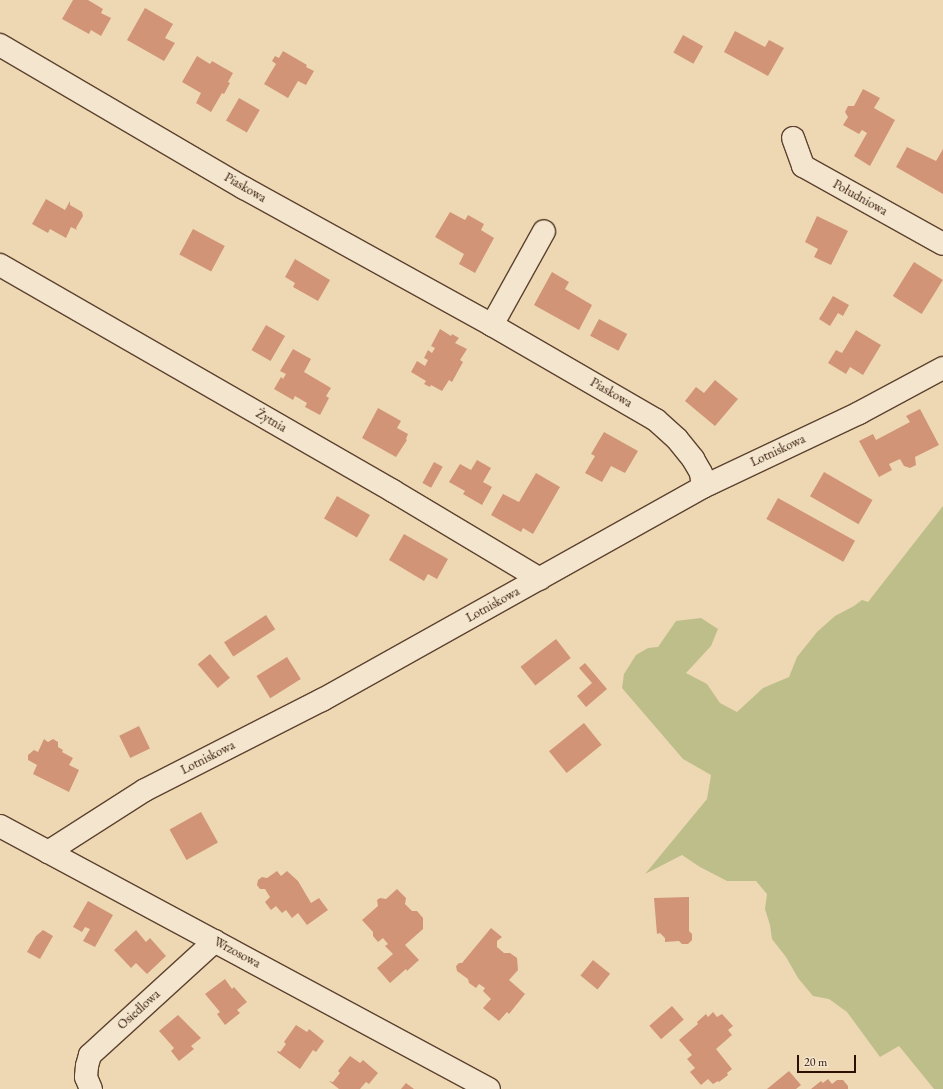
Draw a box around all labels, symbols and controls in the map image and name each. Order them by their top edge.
street label: Piaskowa [221,170,269,206]
street label: Południowa [830,177,890,219]
street label: Piaskowa [587,375,635,411]
street label: Żytnia [253,406,289,436]
street label: Lotniskowa [748,432,808,470]
street label: Lotniskowa [464,584,522,626]
street label: Lotniskowa [178,738,238,778]
street label: Wrzosowa [211,934,263,972]
street label: Osiedlowa [114,987,164,1033]
scale bar [799,1047,858,1073]
text: 20 m [804,1054,827,1070]

